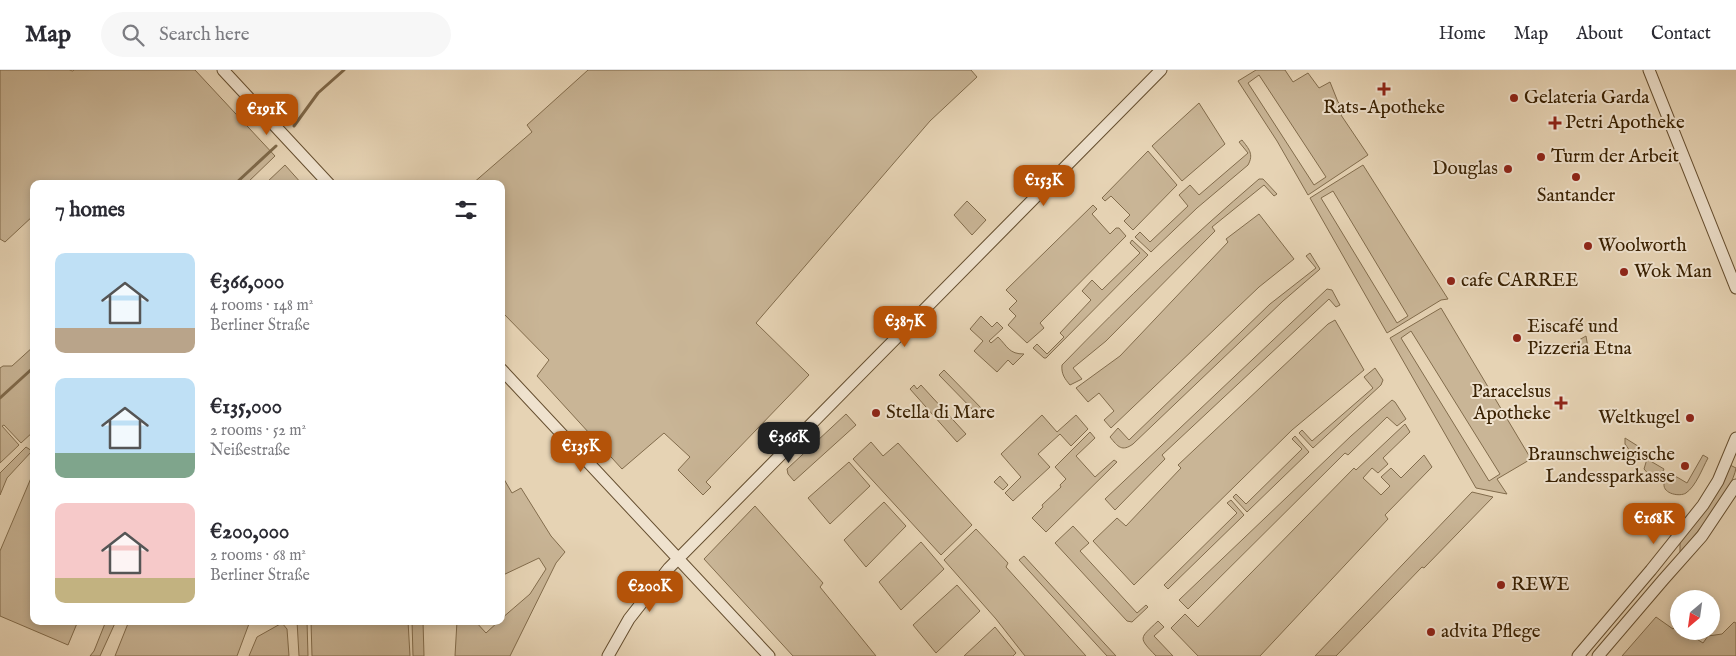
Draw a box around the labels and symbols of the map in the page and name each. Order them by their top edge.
marker: Rats-Apotheke [1378,83,1390,95]
place label: Gelateria Garda [1524,86,1650,110]
marker: Gelateria Garda [1508,92,1520,104]
pin: €191K [232,93,302,136]
place label: Rats-Apotheke [1323,96,1445,120]
place label: Petri Apotheke [1565,111,1685,135]
marker: Petri Apotheke [1549,117,1561,129]
place label: Turm der Arbeit [1551,145,1680,169]
marker: Turm der Arbeit [1535,151,1547,163]
place label: Douglas [1432,157,1498,181]
marker: Douglas [1502,163,1514,175]
pin: €153K [1009,164,1079,207]
marker: Santander [1570,171,1582,183]
place label: Santander [1537,184,1615,208]
place label: Woolworth [1598,234,1687,258]
marker: Woolworth [1582,240,1594,252]
place label: Wok Man [1634,260,1712,284]
marker: Wok Man [1618,266,1630,278]
place label: cafe CARREE [1461,269,1578,293]
marker: cafe CARREE [1445,275,1457,287]
pin: €387K [870,306,940,348]
place label: Eiscafé und Pizzeria Etna [1527,315,1633,361]
marker: Eiscafé und Pizzeria Etna [1511,332,1523,344]
place label: Paracelsus Apotheke [1471,380,1551,426]
marker: Paracelsus Apotheke [1555,397,1567,409]
place label: Stella di Mare [886,401,995,425]
place label: Weltkugel [1598,406,1681,430]
marker: Stella di Mare [870,407,882,419]
marker: Weltkugel [1684,412,1696,424]
pin: €366K [754,422,824,464]
pin: €135K [546,430,616,473]
place label: Braunschweigische Landessparkasse [1527,443,1675,489]
marker: Braunschweigische Landessparkasse [1679,460,1691,472]
pin: €168K [1619,502,1689,545]
pin: €200K [615,570,685,613]
place label: REWE [1511,573,1570,597]
marker: REWE [1495,579,1507,591]
north arrow [1670,590,1720,640]
place label: advita Pflege [1441,620,1541,644]
marker: advita Pflege [1425,626,1437,638]

